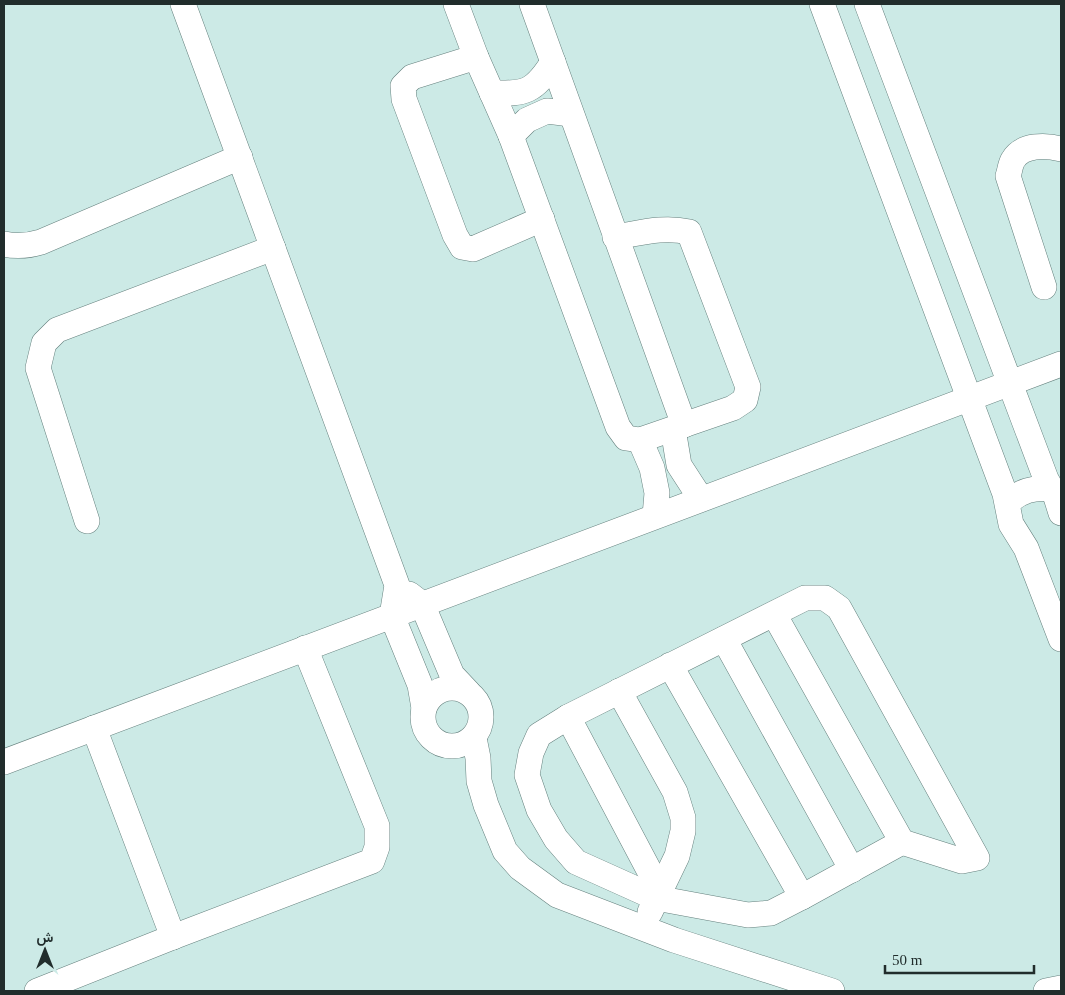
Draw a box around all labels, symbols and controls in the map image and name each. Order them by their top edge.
north arrow [20,925,70,975]
text: ش [37,930,54,946]
scale bar [885,942,1034,974]
text: 50 m [892,952,923,968]

